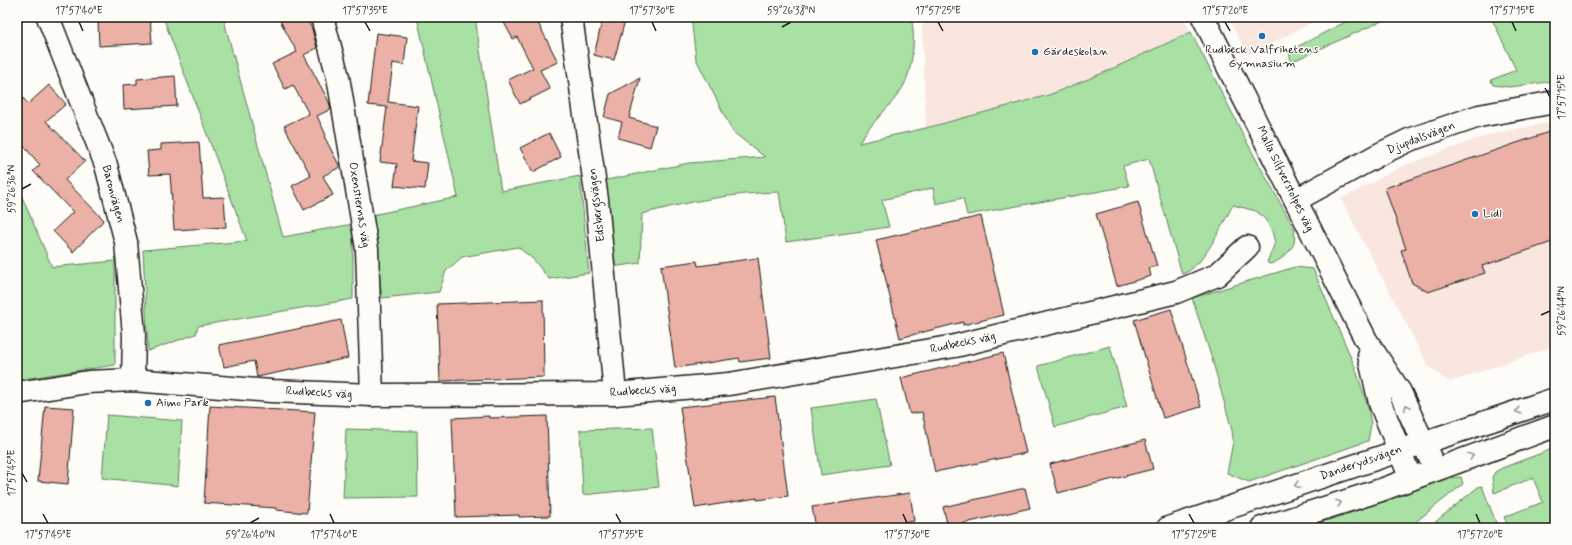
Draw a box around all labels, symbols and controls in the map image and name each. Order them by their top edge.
text: 17°57'40"E [55,4,103,18]
text: 17°57'35"E [342,4,388,18]
text: 17°57'30"E [629,4,675,18]
text: 59°26'38"N [767,4,815,18]
text: 17°57'25"E [915,4,961,18]
text: 17°57'20"E [1202,4,1248,18]
text: 17°57'15"E [1489,4,1535,18]
marker: Rudbeck Valfrihetens Gymnasium [1257,31,1267,41]
place label: Rudbeck Valfrihetens Gymnasium [1205,42,1319,72]
place label: Gärdeskolan [1043,44,1109,60]
marker: Gärdeskolan [1030,47,1040,57]
text: 17°57'15"E [1555,74,1569,120]
street label: Djupdalsvägen [1385,118,1457,158]
street label: Malla Silfverstolpes väg [1252,123,1318,235]
street label: Oxenstiernas väg [344,161,374,249]
street label: Baronvägen [98,163,128,225]
text: 59°26'36"N [5,165,19,213]
street label: Edsbergsvägen [585,167,610,243]
place label: Lidl [1483,206,1502,222]
marker: Lidl [1470,209,1480,219]
text: 59°26'44"N [1555,286,1569,336]
street label: Rudbecks väg [929,328,997,358]
street label: Rudbecks väg [609,381,677,401]
street label: Rudbecks väg [285,383,353,403]
place label: Aimo Park [156,395,209,411]
marker: Aimo Park [143,398,153,408]
one-way arrow [1404,403,1412,411]
one-way arrow [1515,406,1522,415]
street label: Danderydsvägen [1318,442,1404,484]
text: 17°57'45"E [5,450,19,496]
one-way arrow [1468,452,1475,460]
one-way arrow [1294,480,1301,489]
one-way arrow [1335,500,1342,508]
text: 17°57'45"E [25,528,71,542]
text: 59°26'40"N [225,528,275,542]
text: 17°57'40"E [310,528,358,542]
text: 17°57'35"E [598,528,644,542]
text: 17°57'30"E [884,528,930,542]
text: 17°57'25"E [1171,528,1217,542]
text: 17°57'20"E [1457,528,1503,542]

